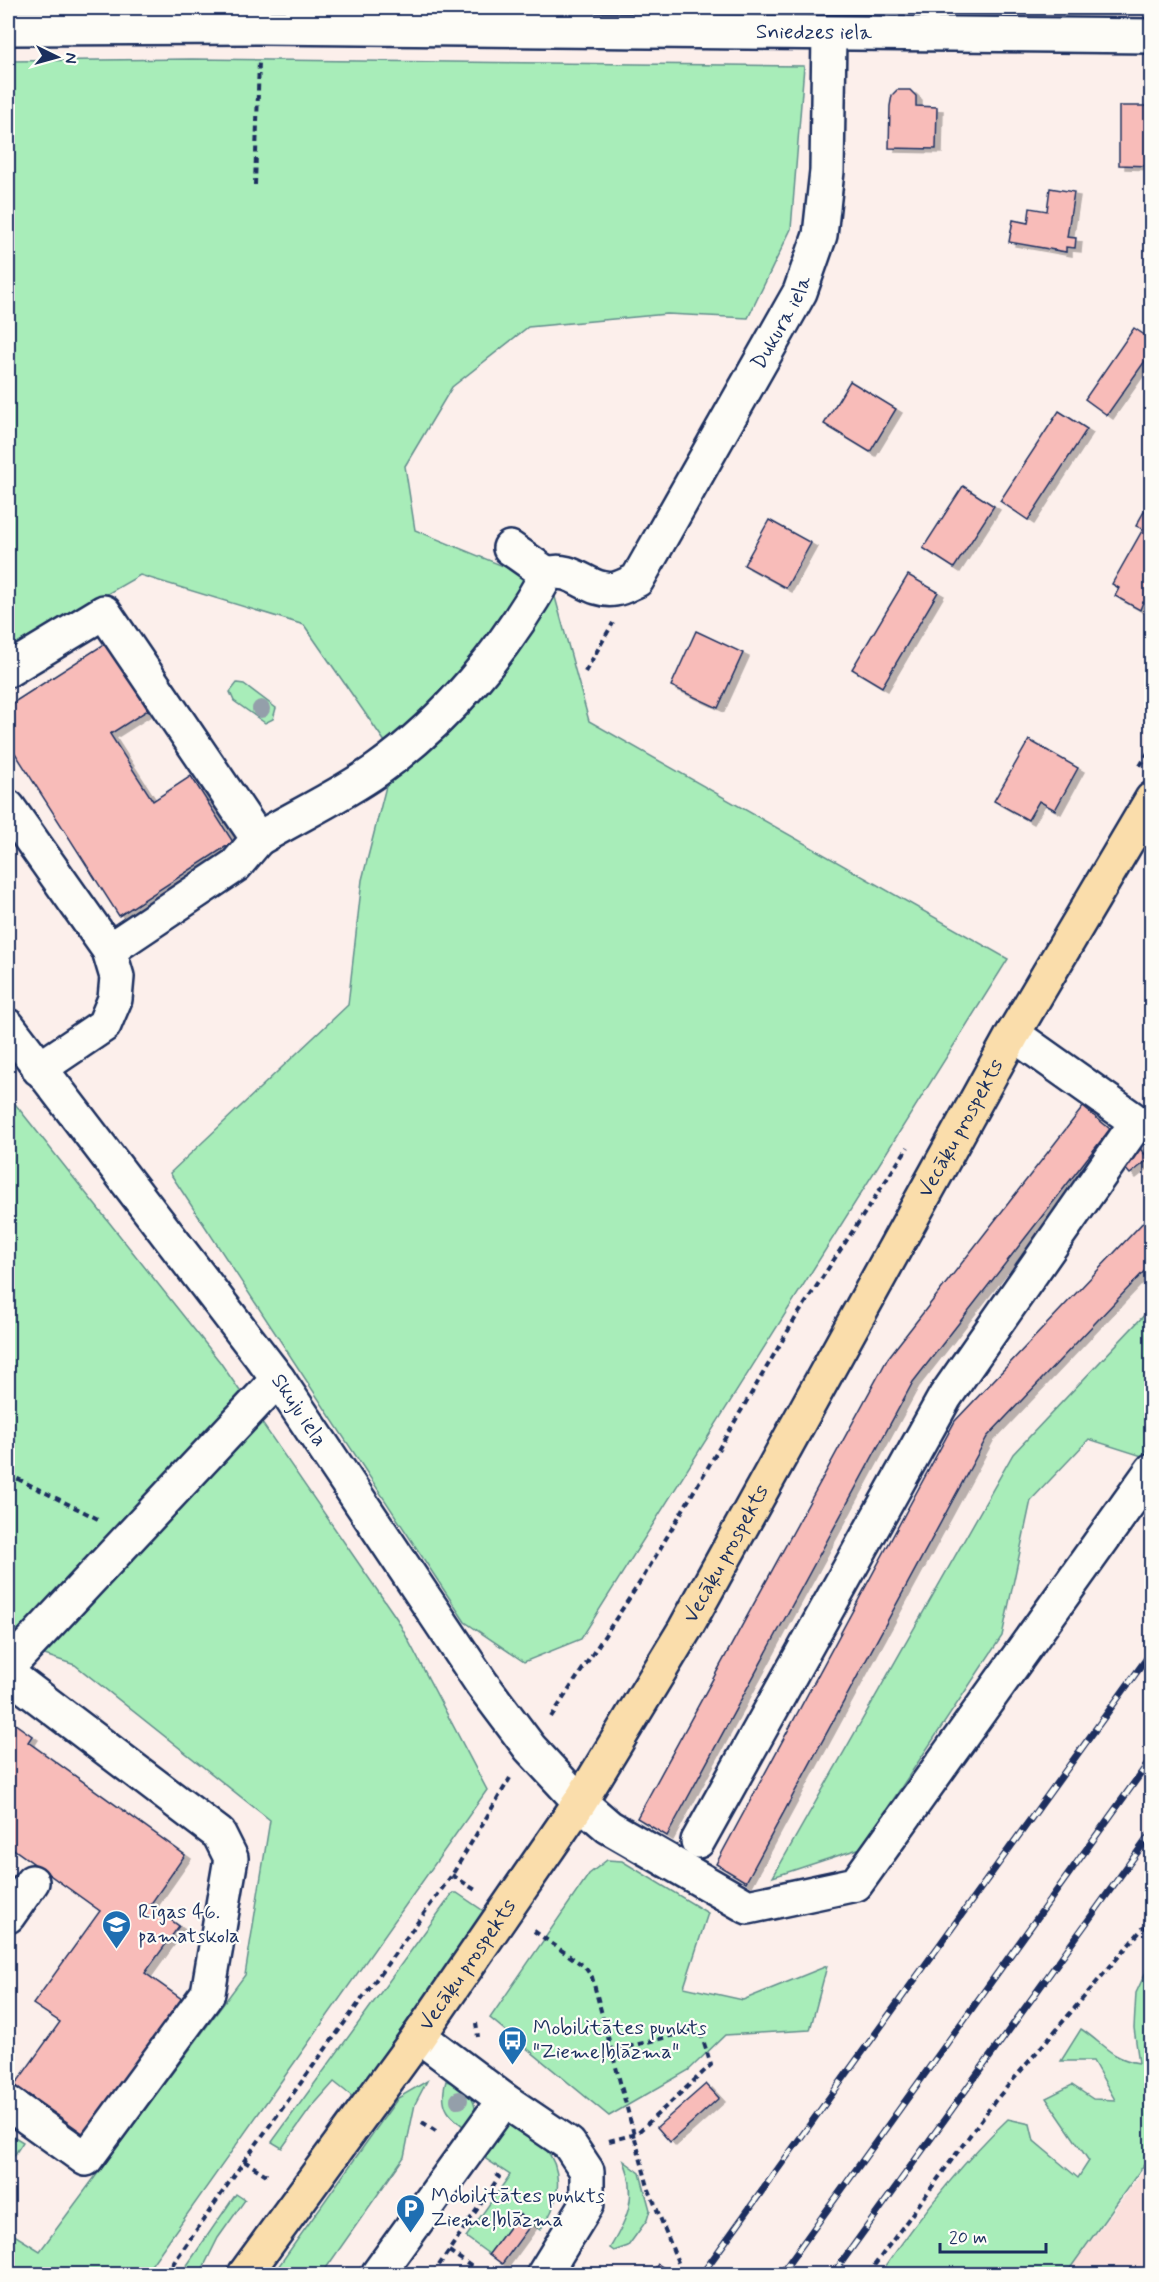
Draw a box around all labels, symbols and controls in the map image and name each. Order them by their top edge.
street label: Sniedzes iela [756,18,873,47]
north arrow [27,27,87,87]
text: N [60,52,81,64]
street label: Dukura iela [745,272,819,375]
street label: Vecāķu prospekts [912,1054,1011,1203]
street label: Skuju iela [264,1368,333,1452]
street label: Vecāķu prospekts [677,1480,776,1628]
street label: Vecāķu prospekts [413,1894,523,2036]
place label: Rīgas 46. pamatskola [138,1898,240,1950]
school or university icon: Rīgas 46. pamatskola [101,1908,133,1950]
place label: Mobilitātes punkts "Ziemeļblāzma" [533,2014,707,2066]
bus stop icon: Mobilitātes punkts "Ziemeļblāzma" [496,2024,528,2066]
place label: Mobilitātes punkts Ziemeļblāzma [431,2182,605,2234]
parking icon: Mobilitātes punkts Ziemeļblāzma [394,2192,426,2234]
scale bar [940,2216,1046,2254]
text: 20 m [949,2226,987,2250]

